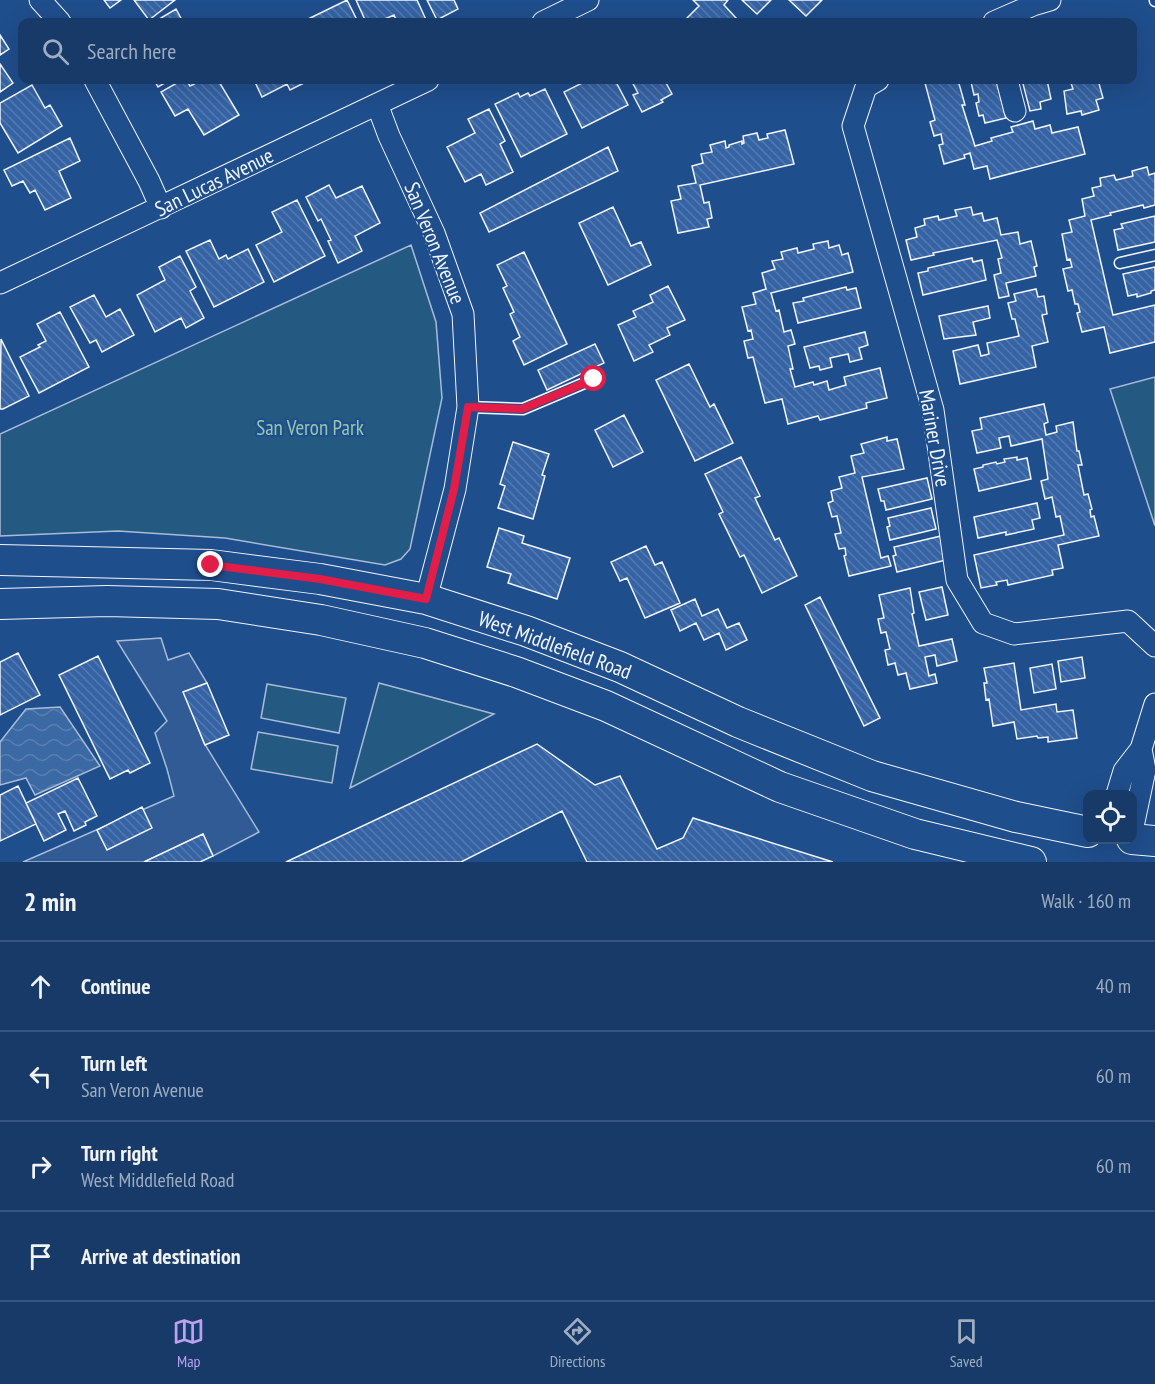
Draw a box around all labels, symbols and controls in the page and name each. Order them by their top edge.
search box [18,18,1137,84]
icon: search [39,35,72,68]
text: Search here [87,37,176,65]
street label: San Lucas Avenue [150,142,278,222]
street label: San Veron Avenue [398,178,472,308]
route start [580,365,606,391]
street label: Mariner Drive [913,387,957,489]
park label: San Veron Park [256,414,364,441]
route end [197,551,223,577]
street label: West Middlefield Road [475,605,635,685]
map controls [1083,790,1137,844]
button: locate [1083,790,1137,844]
text: 2 min [24,885,77,918]
text: Walk · 160 m [1041,888,1131,914]
icon: ahead [24,970,57,1003]
text: Continue [81,972,151,1000]
text: 40 m [1096,973,1131,999]
text: Turn left [81,1049,147,1077]
icon: left [24,1060,57,1093]
text: 60 m [1096,1063,1131,1089]
text: San Veron Avenue [81,1077,204,1103]
text: Turn right [81,1139,158,1167]
icon: right [24,1150,57,1183]
text: 60 m [1096,1153,1131,1179]
text: West Middlefield Road [81,1167,234,1193]
icon: arrive [24,1240,57,1273]
text: Arrive at destination [81,1242,241,1270]
tab: Map [172,1315,205,1371]
tab: Directions [550,1315,605,1371]
tab: Saved [950,1315,983,1371]

